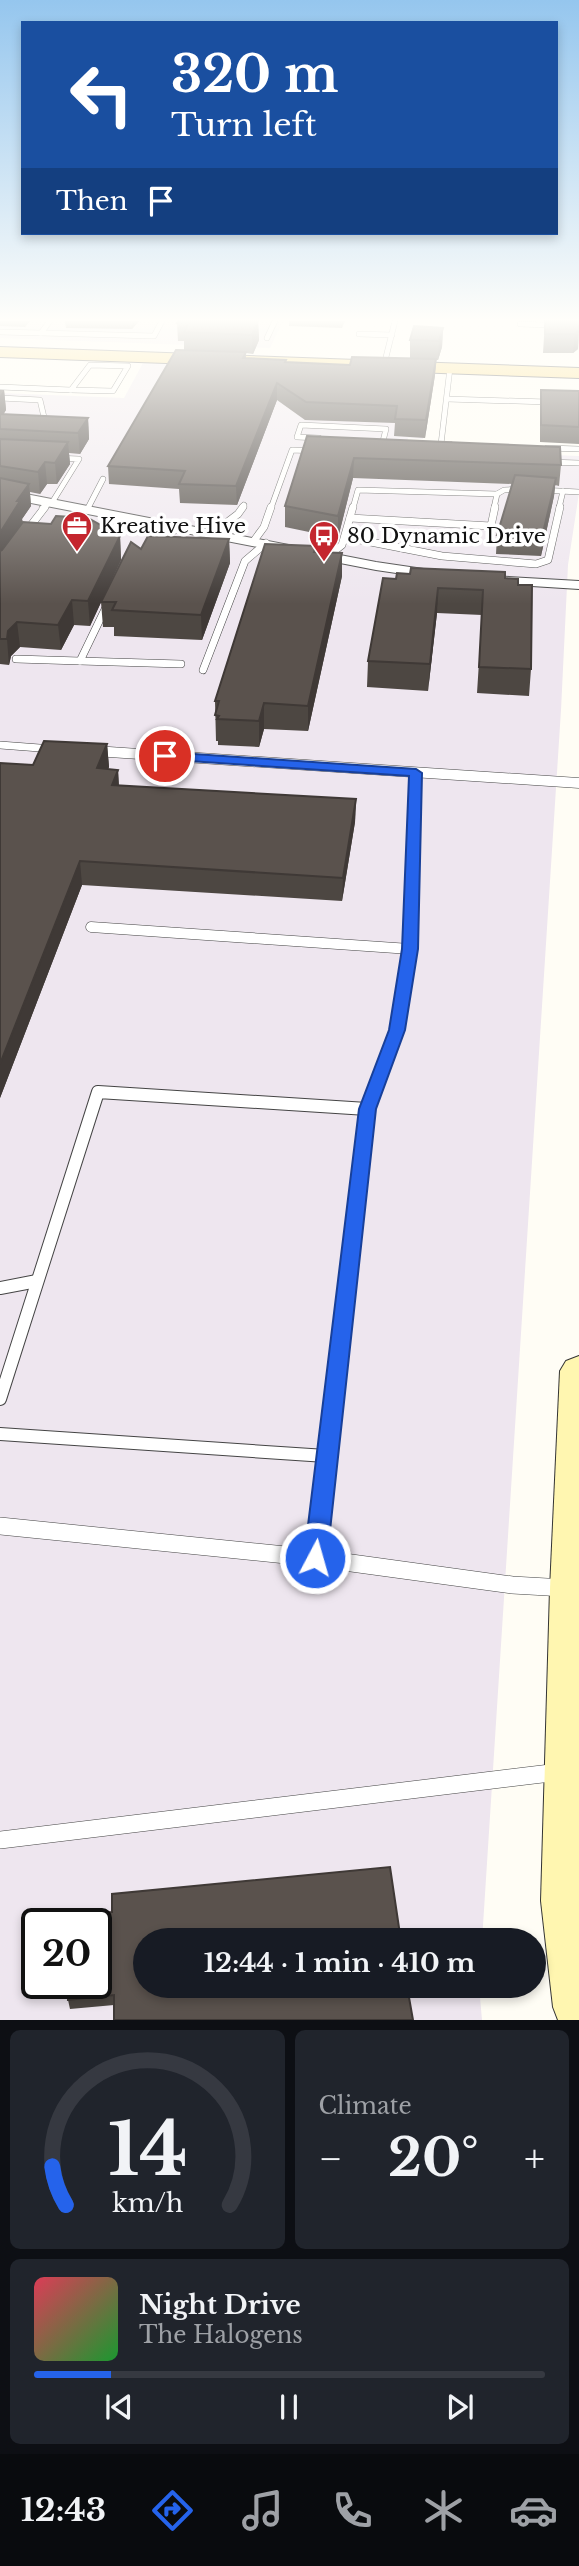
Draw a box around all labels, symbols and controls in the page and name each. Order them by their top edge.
text: 320 m [171,44,338,105]
icon: left [56,49,147,140]
text: Turn left [171,105,317,145]
icon: arrive [142,182,180,220]
text: Then [56,185,128,217]
office icon: Kreative Hive [60,509,94,553]
place label: Kreative Hive [100,513,246,539]
bus stop icon: 80 Dynamic Drive [307,519,341,563]
place label: 80 Dynamic Drive [347,523,546,549]
pin [135,726,195,786]
icon: arrive [146,737,184,775]
position arrow [278,1521,352,1595]
speed limit sign: 20 [21,1908,112,1999]
text: 12:44 · 1 min · 410 m [204,1947,475,1979]
text: Climate [319,2092,412,2120]
text: 14 [107,2105,187,2196]
text: 20° [388,2126,479,2190]
text: − [319,2135,343,2182]
text: + [524,2135,545,2182]
text: km/h [112,2188,183,2219]
text: Night Drive [139,2289,301,2321]
text: The Halogens [139,2321,303,2349]
icon: previous [100,2388,138,2426]
icon: pause [270,2388,308,2426]
icon: next [441,2388,479,2426]
icon: directions [148,2486,197,2535]
icon: music [238,2486,287,2535]
icon: phone [328,2486,377,2535]
icon: climate [419,2486,468,2535]
icon: car [509,2486,558,2535]
text: 12:43 [21,2490,106,2530]

